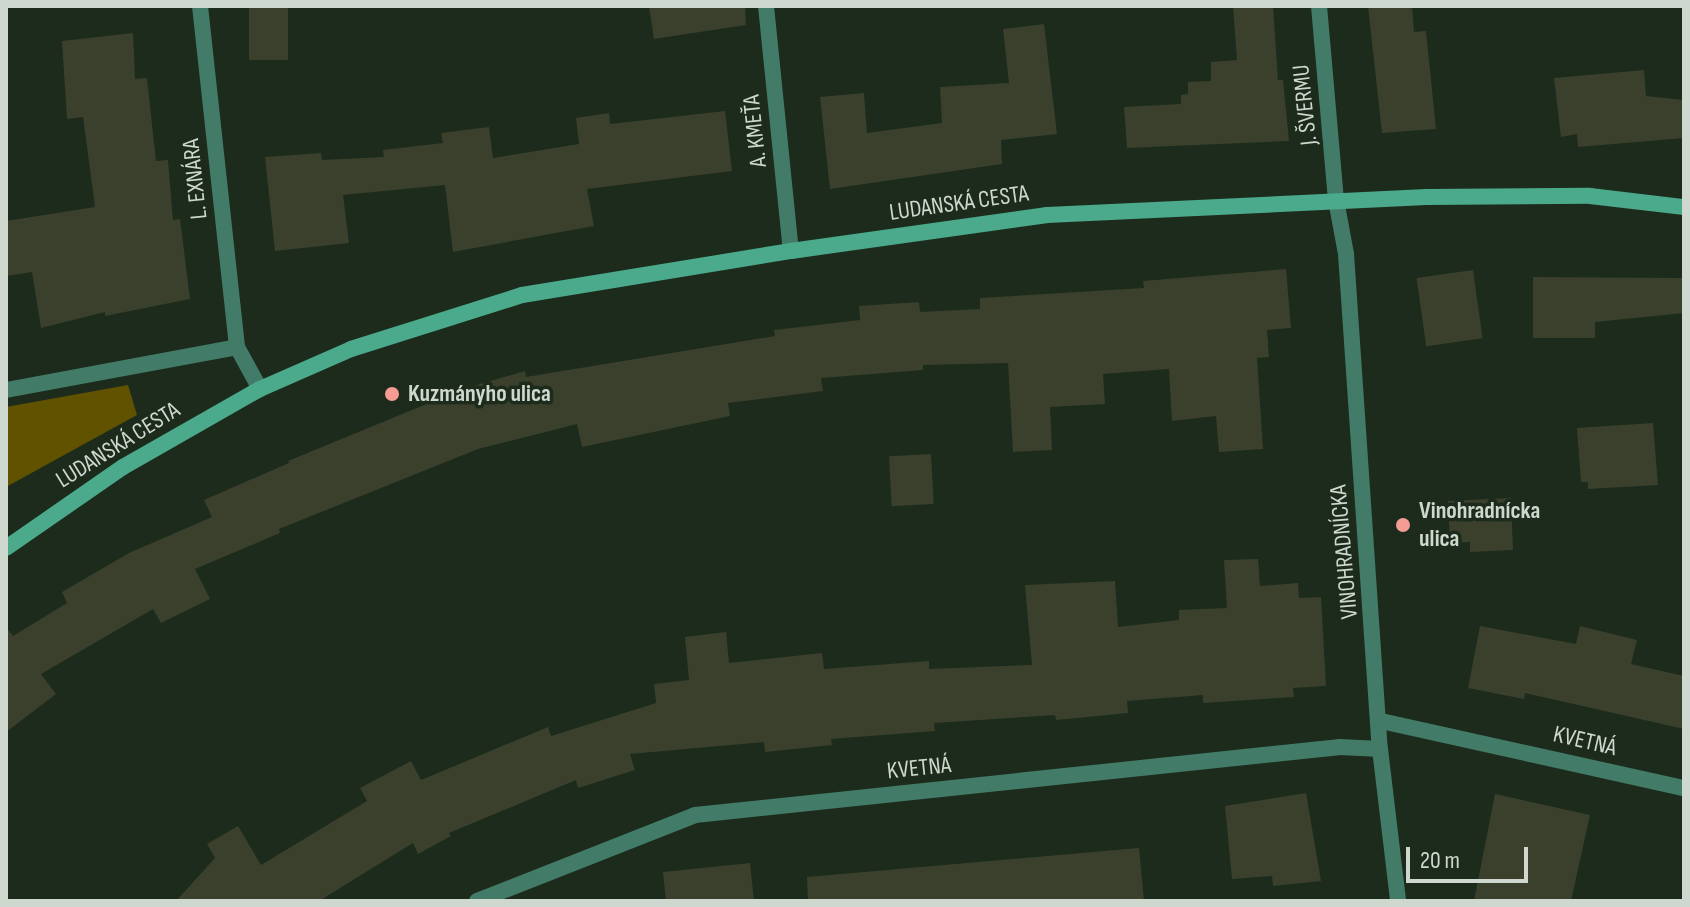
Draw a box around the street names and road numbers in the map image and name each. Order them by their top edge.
street label: J. ŠVERMU [1286,63,1324,147]
street label: A. KMEŤA [737,93,773,169]
street label: L. EXNÁRA [176,137,214,221]
street label: LUDANSKÁ CESTA [888,179,1030,227]
street label: LUDANSKÁ CESTA [51,396,185,494]
street label: VINOHRADNÍCKA [1324,484,1364,620]
street label: KVETNÁ [1551,720,1619,762]
street label: KVETNÁ [886,750,952,786]

